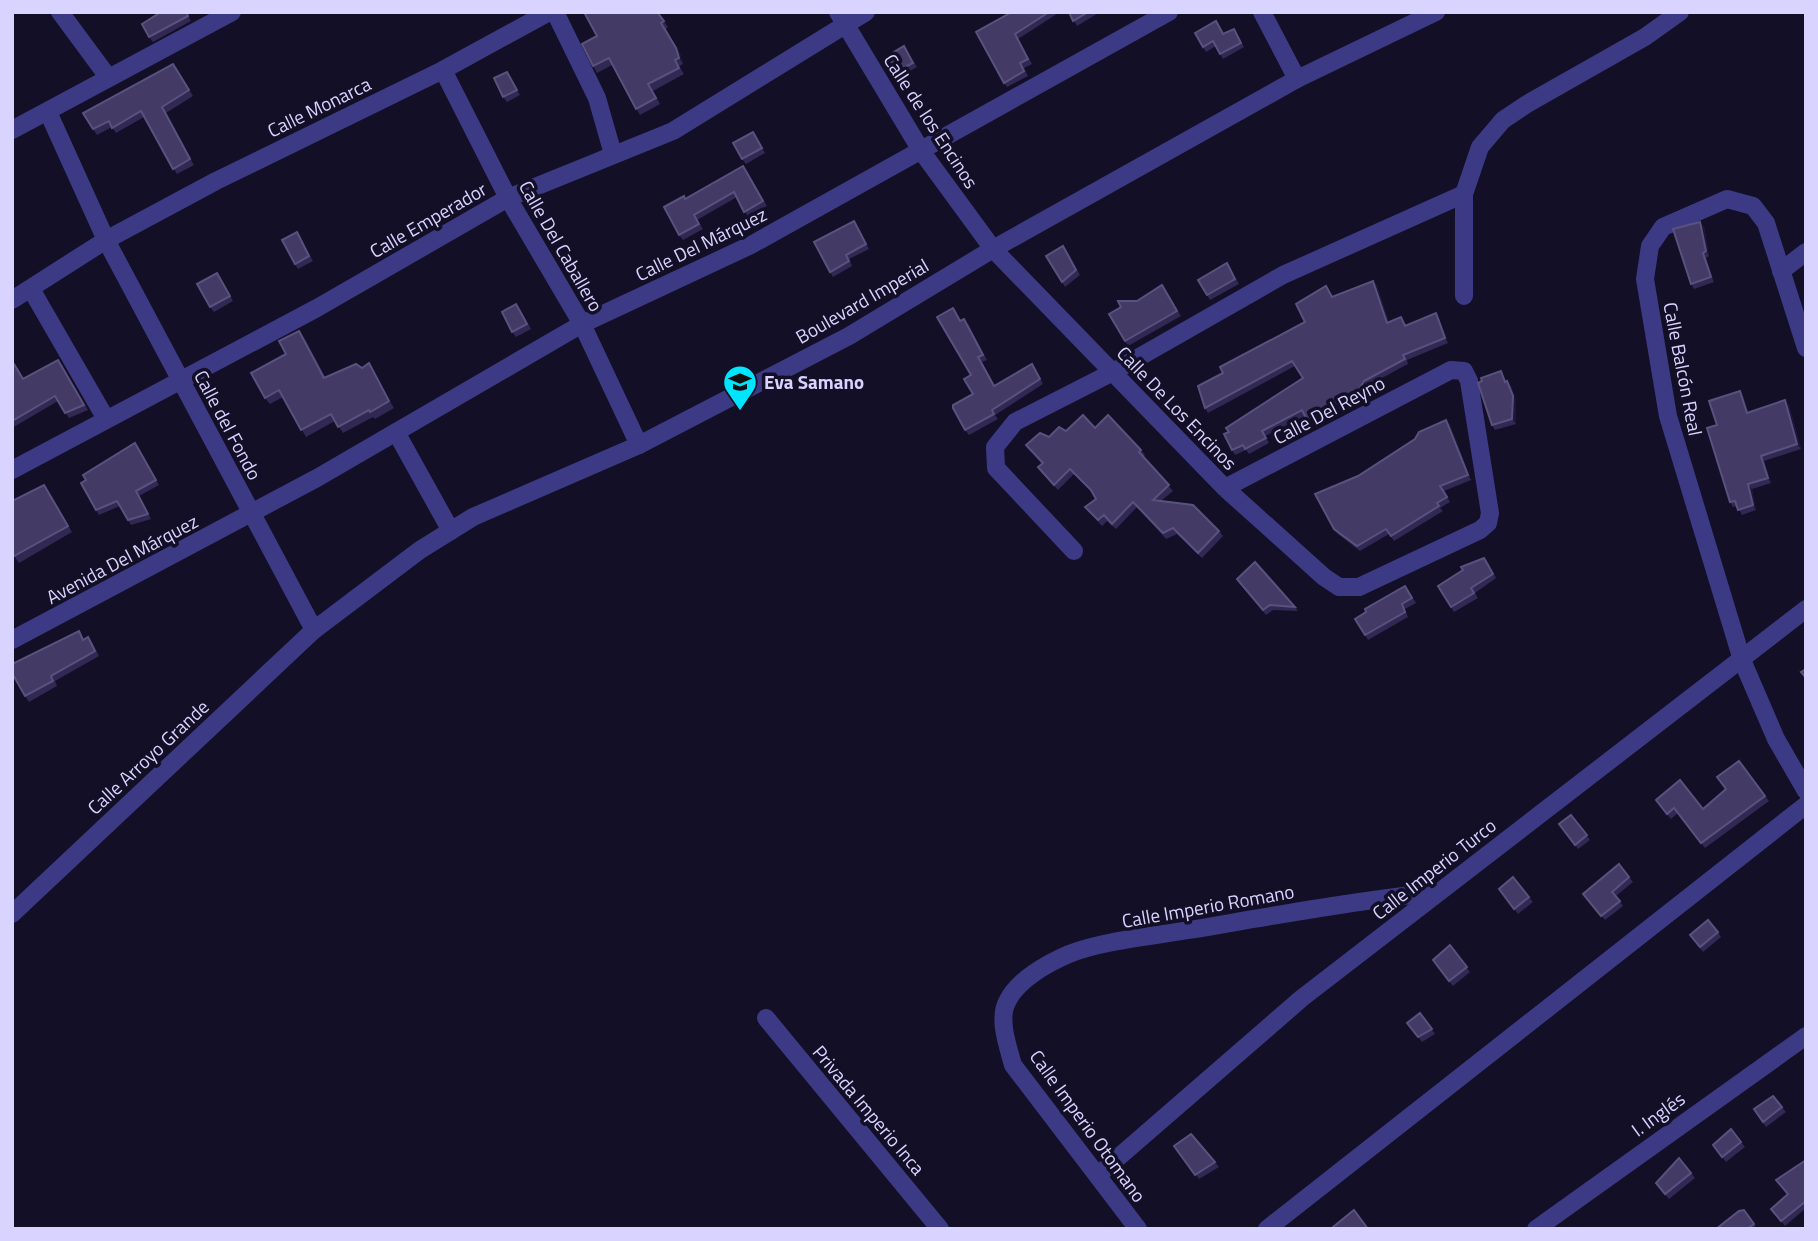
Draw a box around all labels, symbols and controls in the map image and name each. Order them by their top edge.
street label: Calle de los Encinos [877,47,986,194]
street label: Calle Monarca [262,69,376,144]
street label: Calle Emperador [364,174,492,265]
street label: Calle Del Caballero [512,175,611,317]
street label: Calle Del Márquez [630,199,771,288]
street label: Boulevard Imperial [790,251,934,351]
street label: Calle Balcón Real [1656,300,1711,438]
street label: Calle De Los Encinos [1110,339,1244,476]
school or university icon: Eva Samano [721,363,759,412]
street label: Calle del Fondo [187,365,270,485]
place label: Eva Samano [764,367,864,396]
street label: Calle Del Reyno [1268,368,1390,451]
street label: Avenida Del Márquez [41,506,203,611]
street label: Calle Arroyo Grande [80,692,215,821]
street label: Calle Imperio Turco [1365,811,1502,926]
street label: Calle Imperio Romano [1119,876,1296,935]
street label: Privada Imperio Inca [806,1038,933,1181]
street label: Calle Imperio Otomano [1023,1043,1154,1208]
street label: I. Inglés [1625,1084,1691,1143]

